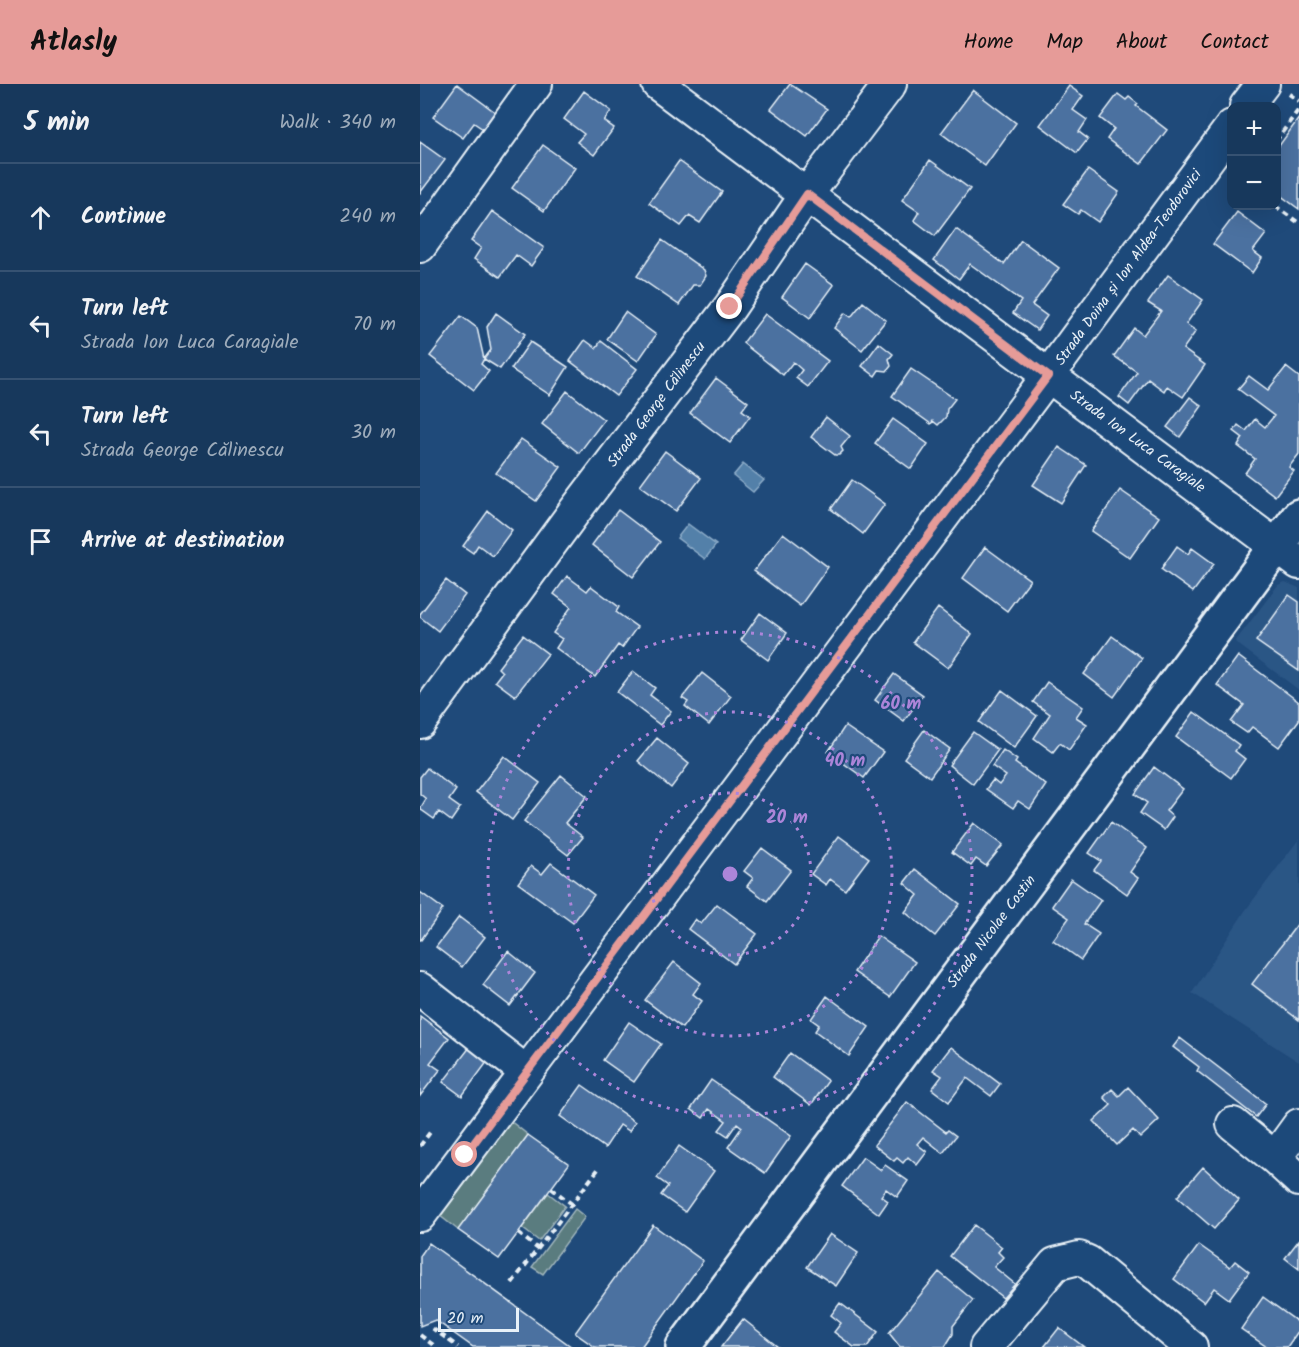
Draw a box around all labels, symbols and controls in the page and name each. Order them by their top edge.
text: Atlasly [30,20,117,65]
text: Home [964,26,1013,59]
text: Map [1046,26,1083,59]
text: About [1116,26,1167,59]
text: Contact [1200,26,1269,59]
text: 5 min [24,102,90,144]
map controls [1227,102,1281,210]
button: + [1227,102,1281,156]
text: Walk · 340 m [280,107,396,139]
button: − [1227,156,1281,210]
street label: Strada Doina și Ion Aldea-Teodorovici [1049,163,1209,371]
text: Continue [81,200,166,235]
icon: ahead [24,201,57,234]
text: 240 m [339,201,396,233]
text: Turn left [81,292,168,327]
route end [716,293,742,319]
icon: left [24,309,57,342]
text: 70 m [353,309,396,341]
text: Strada Ion Luca Caragiale [81,327,298,359]
street label: Strada George Călinescu [601,337,712,473]
street label: Strada Ion Luca Caragiale [1064,384,1211,500]
text: Turn left [81,400,168,435]
icon: left [24,417,57,450]
text: 30 m [351,417,396,449]
text: Strada George Călinescu [81,435,284,467]
text: Arrive at destination [81,524,284,559]
icon: arrive [24,525,57,558]
text: 60 m [881,690,922,719]
text: 40 m [825,747,866,776]
text: 20 m [766,804,808,833]
centre of rings [720,864,740,884]
street label: Strada Nicolae Costin [941,870,1042,993]
route start [451,1141,477,1167]
scale bar [438,1305,519,1332]
text: 20 m [447,1306,483,1331]

